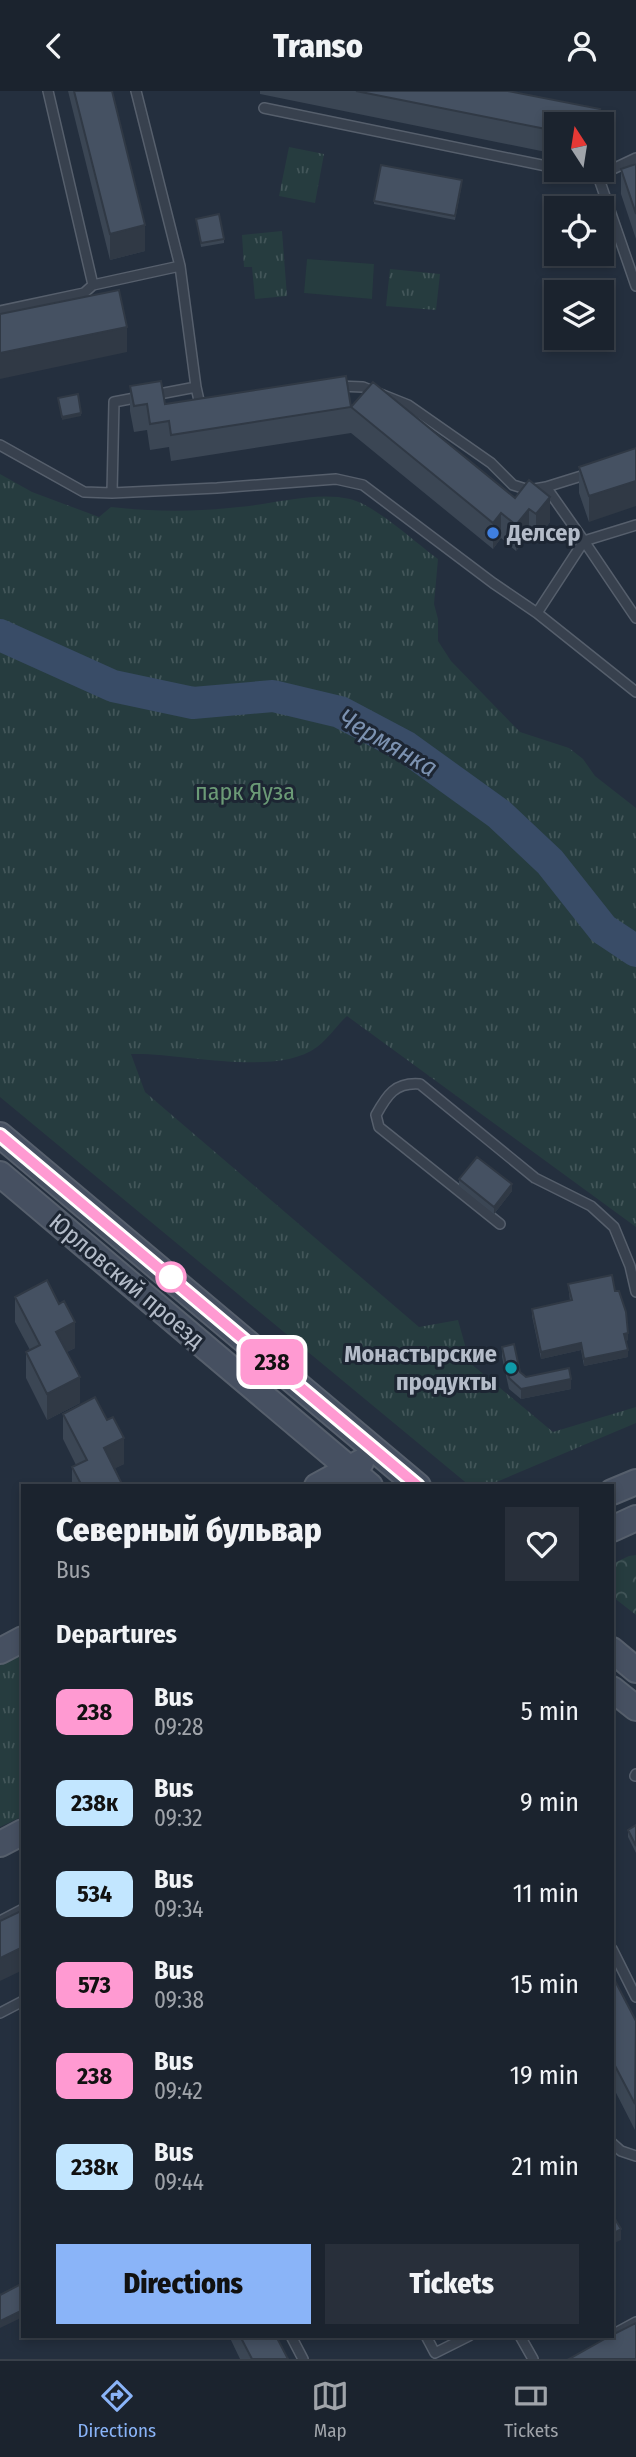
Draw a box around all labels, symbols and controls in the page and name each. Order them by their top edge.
icon: back [35,27,73,65]
text: Transo [273,27,363,65]
icon: person [563,27,601,65]
north arrow [544,112,614,182]
map controls [544,112,614,350]
button: locate [544,196,614,266]
button: layers [544,280,614,350]
place label: Делсер [506,519,580,547]
marker: Делсер [485,525,501,541]
water label: Чермянка [333,702,443,784]
park label: парк Яуза [195,778,295,806]
street label: Юрловский проезд [44,1208,210,1354]
unlabelled marker [156,1262,186,1292]
line badge: 238 [232,1339,312,1385]
place label: Монастырские продукты [344,1340,497,1396]
text: 238 [254,1348,290,1376]
marker: Монастырские продукты [503,1360,519,1376]
button: heart [505,1507,579,1581]
text: Северный бульвар [56,1510,322,1550]
text: Bus [56,1556,90,1584]
text: Departures [56,1619,177,1650]
text: Bus [154,1682,193,1713]
text: 5 min [521,1696,579,1727]
text: 238 [77,1698,112,1726]
text: 09:28 [154,1713,204,1741]
text: Bus [154,1773,193,1804]
text: 9 min [520,1787,579,1818]
text: 238к [71,1789,118,1817]
text: 09:32 [154,1804,202,1832]
text: Bus [154,1864,193,1895]
text: 11 min [513,1878,579,1909]
text: 534 [77,1880,112,1908]
text: 09:34 [154,1895,203,1923]
text: Bus [154,1955,193,1986]
text: 15 min [511,1969,579,2000]
text: 573 [78,1971,111,1999]
text: 09:38 [154,1986,204,2014]
text: Bus [154,2046,193,2077]
text: 19 min [510,2060,579,2091]
text: 238 [77,2062,112,2090]
text: 09:42 [154,2077,203,2105]
text: Bus [154,2137,193,2168]
text: 21 min [512,2151,579,2182]
text: 238к [71,2153,118,2181]
text: 09:44 [154,2168,204,2196]
button: Directions [56,2244,311,2324]
button: Tickets [325,2244,579,2324]
tab: Directions [78,2377,156,2442]
tab: Map [311,2377,349,2442]
tab: Tickets [504,2377,558,2442]

